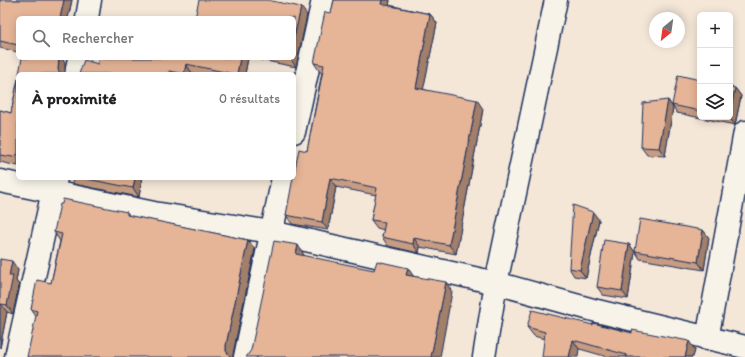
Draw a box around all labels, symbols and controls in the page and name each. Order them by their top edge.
north arrow [649,12,685,48]
map controls [697,12,733,120]
button: + [697,12,733,48]
search box [16,16,296,60]
icon: search [30,27,52,49]
text: Rechercher [62,29,134,47]
button: − [697,48,733,84]
button: layers [697,84,733,120]
text: À proximité [32,88,117,108]
text: 0 résultats [219,91,280,106]

